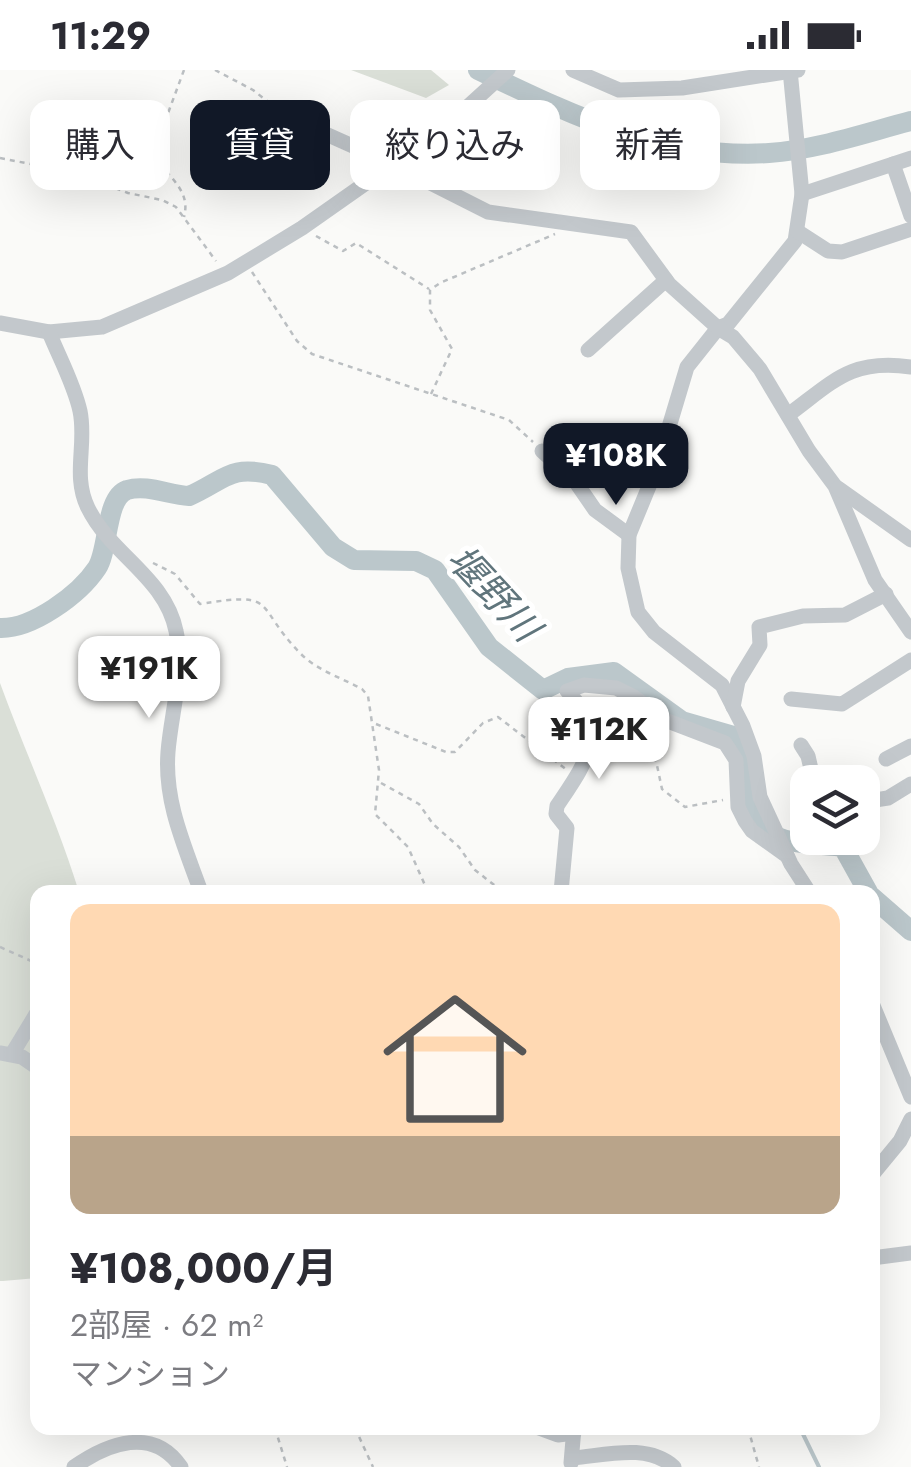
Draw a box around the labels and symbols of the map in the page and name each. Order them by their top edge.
pin: ¥108K [546,423,686,508]
water label: 堰野川 [435,533,556,656]
pin: ¥191K [79,636,219,721]
pin: ¥112K [529,697,669,782]

